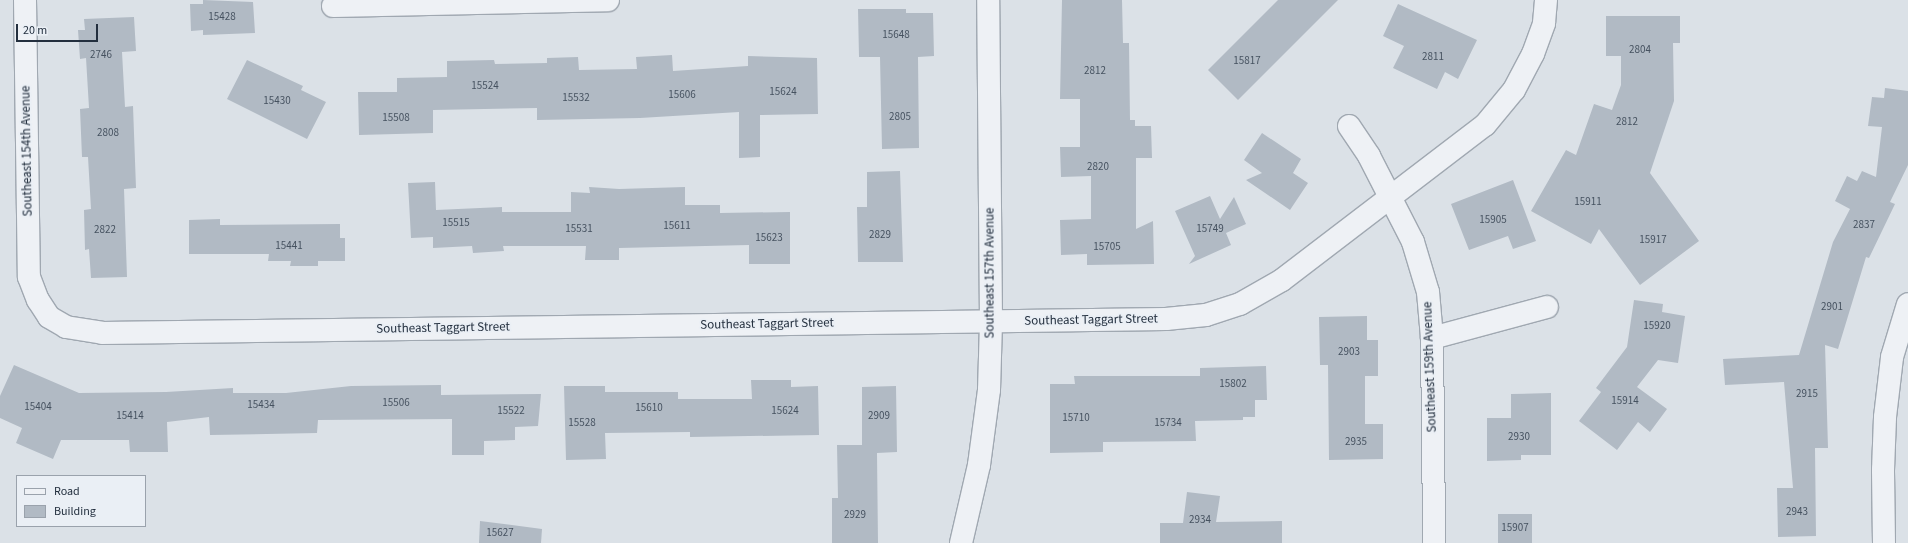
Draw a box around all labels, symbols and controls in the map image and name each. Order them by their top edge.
house number: 15428 [208,10,236,24]
scale bar [18,16,100,42]
text: 20 m [23,22,47,39]
house number: 15648 [882,28,910,42]
house number: 2804 [1629,43,1651,57]
house number: 2746 [90,48,112,62]
house number: 2811 [1422,50,1444,64]
house number: 15817 [1233,54,1261,68]
house number: 2812 [1084,64,1106,78]
house number: 15524 [471,79,499,93]
street label: Southeast 154th Avenue [18,85,36,217]
house number: 15624 [769,85,797,99]
house number: 15606 [668,88,696,102]
house number: 15532 [562,91,590,105]
house number: 15430 [263,94,291,108]
house number: 2805 [889,110,911,124]
house number: 15508 [382,111,410,125]
house number: 2812 [1616,115,1638,129]
house number: 2808 [97,126,119,140]
house number: 2820 [1087,160,1109,174]
house number: 15911 [1574,195,1602,209]
street label: Southeast 157th Avenue [982,207,998,339]
house number: 15905 [1479,213,1507,227]
house number: 15515 [442,216,470,230]
house number: 2837 [1853,218,1875,232]
house number: 15611 [663,219,691,233]
house number: 15531 [565,222,593,236]
house number: 15749 [1196,222,1224,236]
house number: 2822 [94,223,116,237]
house number: 2829 [869,228,891,242]
house number: 15623 [755,231,783,245]
house number: 15917 [1639,233,1667,247]
house number: 15441 [275,239,303,253]
house number: 15705 [1093,240,1121,254]
house number: 2901 [1821,300,1843,314]
street label: Southeast 159th Avenue [1420,301,1440,433]
street label: Southeast Taggart Street [1024,311,1158,329]
street label: Southeast Taggart Street [700,315,834,333]
street label: Southeast Taggart Street [376,319,510,337]
house number: 15920 [1643,319,1671,333]
house number: 2903 [1338,345,1360,359]
house number: 15802 [1219,377,1247,391]
house number: 2915 [1796,387,1818,401]
house number: 15914 [1611,394,1639,408]
house number: 15506 [382,396,410,410]
house number: 15434 [247,398,275,412]
house number: 15404 [24,400,52,414]
house number: 15610 [635,401,663,415]
house number: 15522 [497,404,525,418]
house number: 15624 [771,404,799,418]
house number: 15414 [116,409,144,423]
house number: 2909 [868,409,890,423]
house number: 15710 [1062,411,1090,425]
house number: 15528 [568,416,596,430]
house number: 15734 [1154,416,1182,430]
house number: 2930 [1508,430,1530,444]
house number: 2935 [1345,435,1367,449]
legend [16,475,146,527]
text: Road [54,483,80,500]
text: Building [54,503,96,520]
house number: 2943 [1786,505,1808,519]
house number: 2929 [844,508,866,522]
house number: 2934 [1189,513,1211,527]
house number: 15907 [1501,521,1529,535]
house number: 15627 [486,526,514,540]

